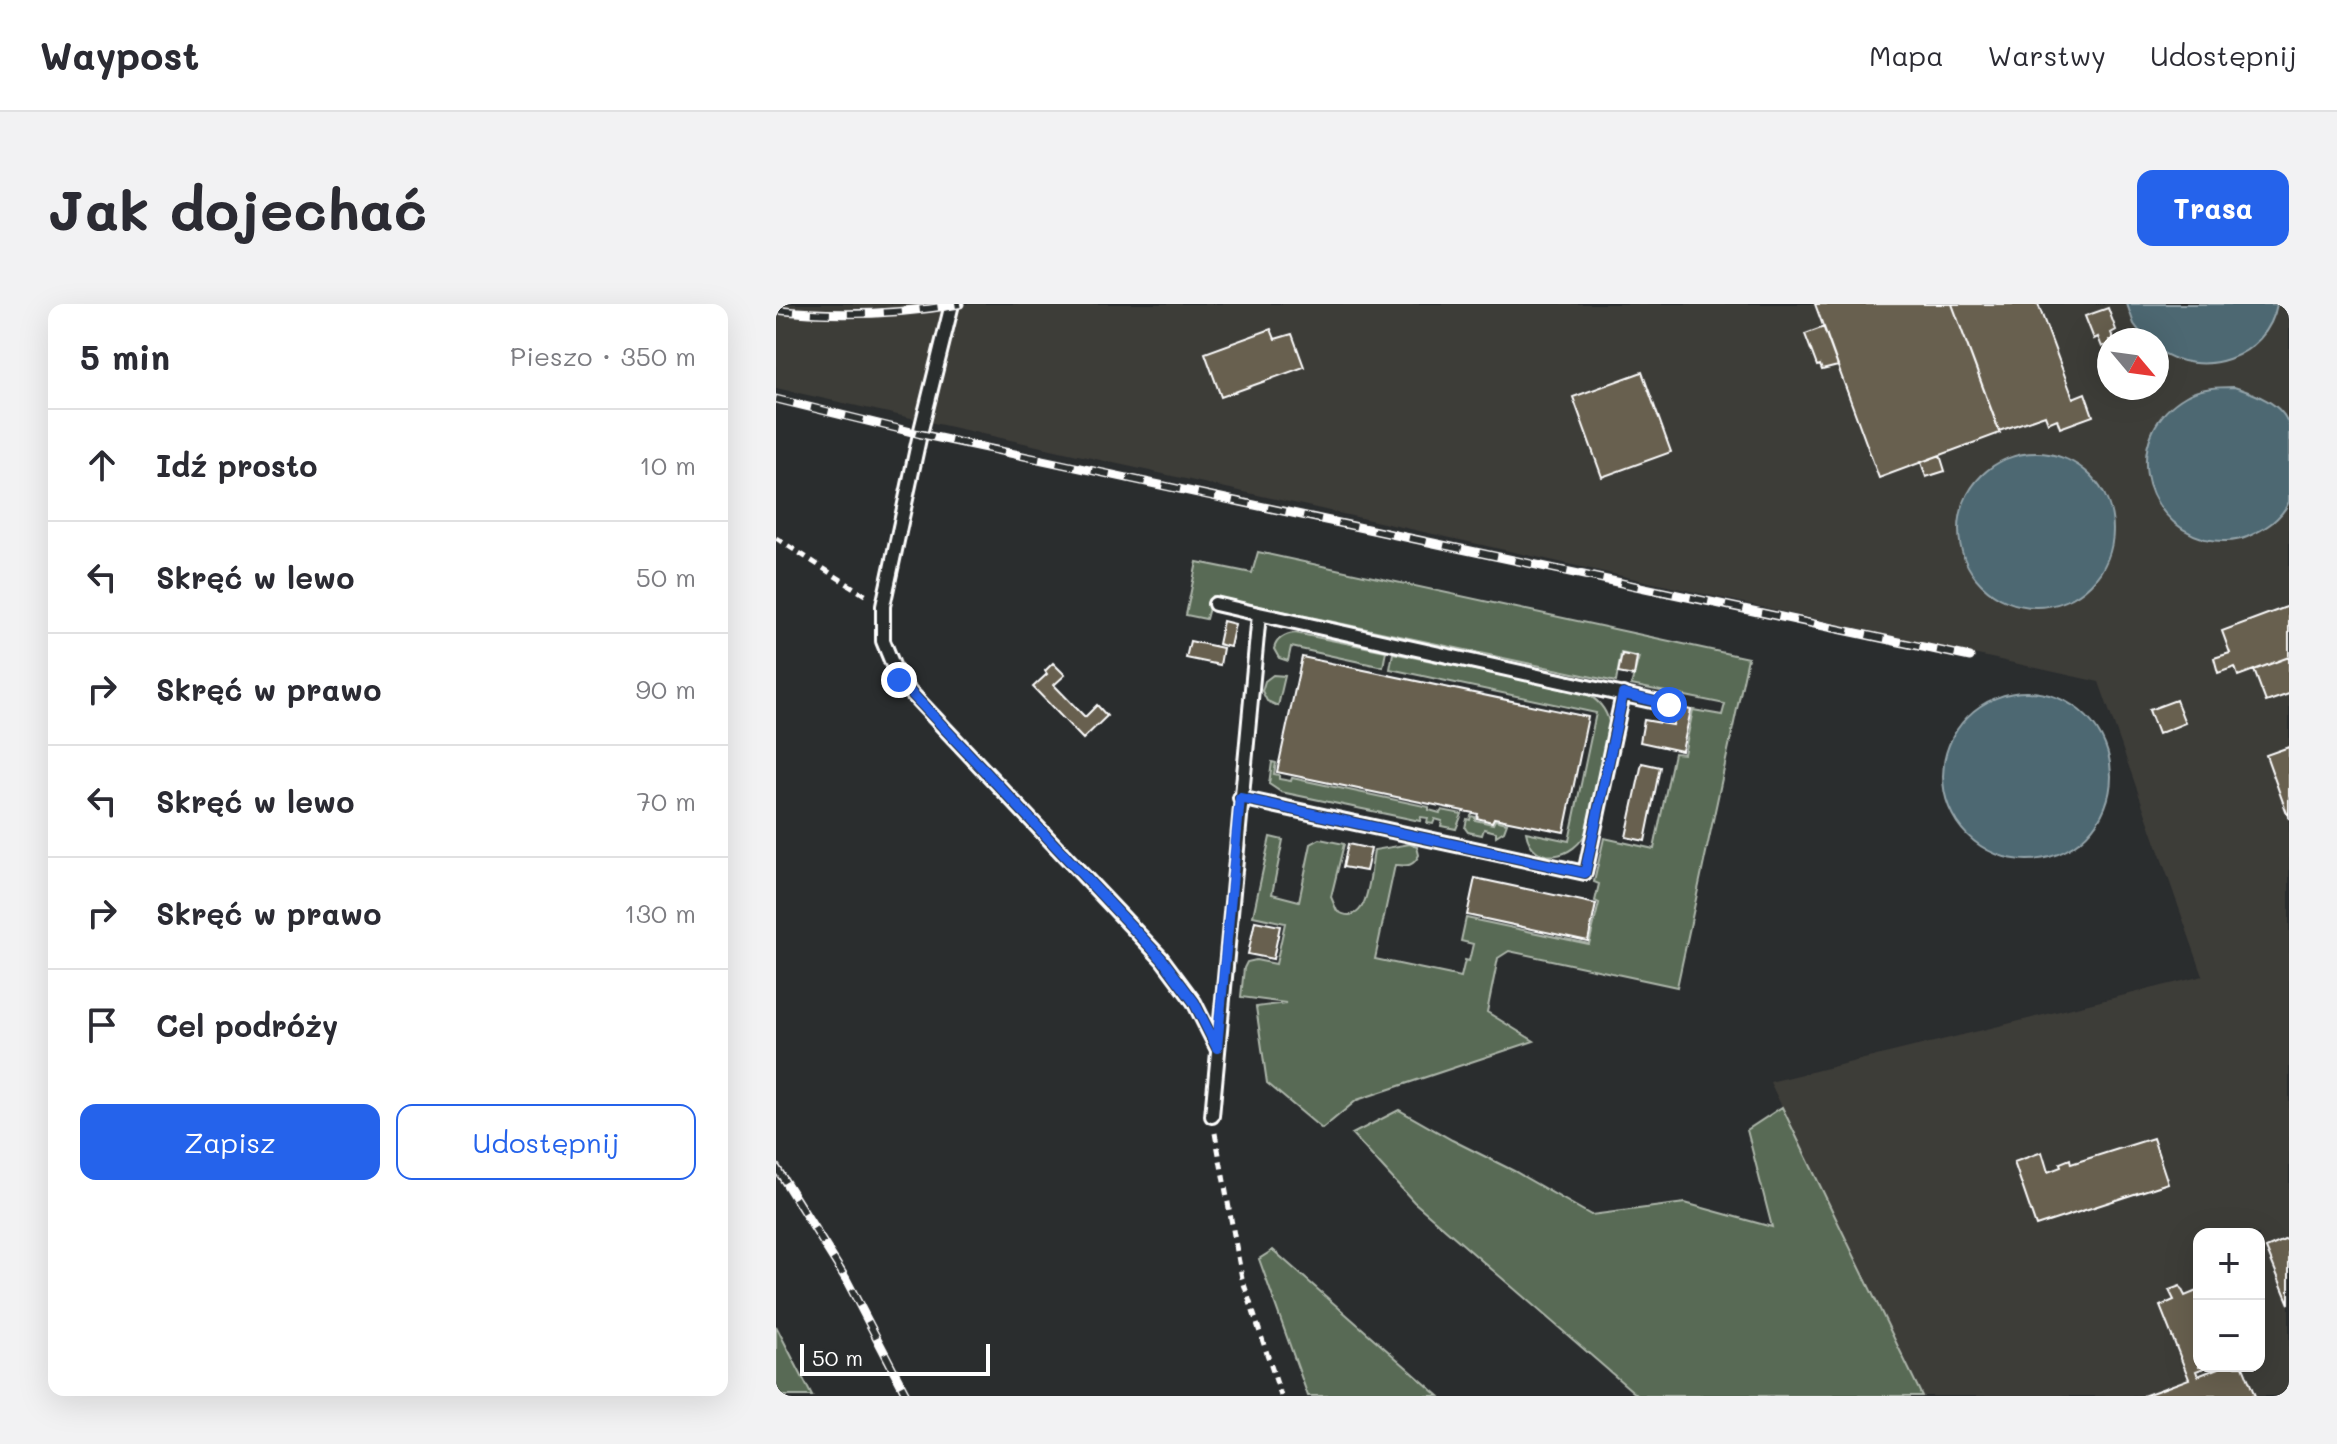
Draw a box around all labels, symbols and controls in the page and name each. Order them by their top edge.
text: Waypost [40,30,199,80]
text: Mapa [1869,37,1944,73]
text: Warstwy [1988,37,2106,73]
text: Udostępnij [2150,37,2297,73]
button: Trasa [2137,170,2289,246]
text: Jak dojechać [48,172,427,245]
north arrow [2097,328,2169,400]
text: 5 min [80,334,170,379]
text: Pieszo · 350 m [510,339,696,373]
icon: ahead [80,443,124,487]
text: Idź prosto [156,445,317,485]
text: 10 m [639,448,696,482]
icon: left [80,555,124,599]
text: Skręć w lewo [156,557,354,597]
text: 50 m [636,560,696,594]
route end [881,662,917,698]
icon: right [80,667,124,711]
text: Skręć w prawo [156,669,381,709]
text: 90 m [636,672,696,706]
route start [1651,687,1687,723]
icon: left [80,779,124,823]
text: Skręć w lewo [156,781,354,821]
text: 70 m [636,784,696,818]
icon: right [80,891,124,935]
text: Skręć w prawo [156,893,381,933]
text: 130 m [624,896,696,930]
icon: arrive [80,1003,124,1047]
text: Cel podróży [156,1005,338,1045]
button: Zapisz [80,1104,380,1180]
button: Udostępnij [396,1104,696,1180]
map controls [2193,1228,2265,1372]
button: + [2193,1228,2265,1300]
button: − [2193,1300,2265,1372]
scale bar [800,1340,990,1376]
text: 50 m [812,1343,863,1372]

